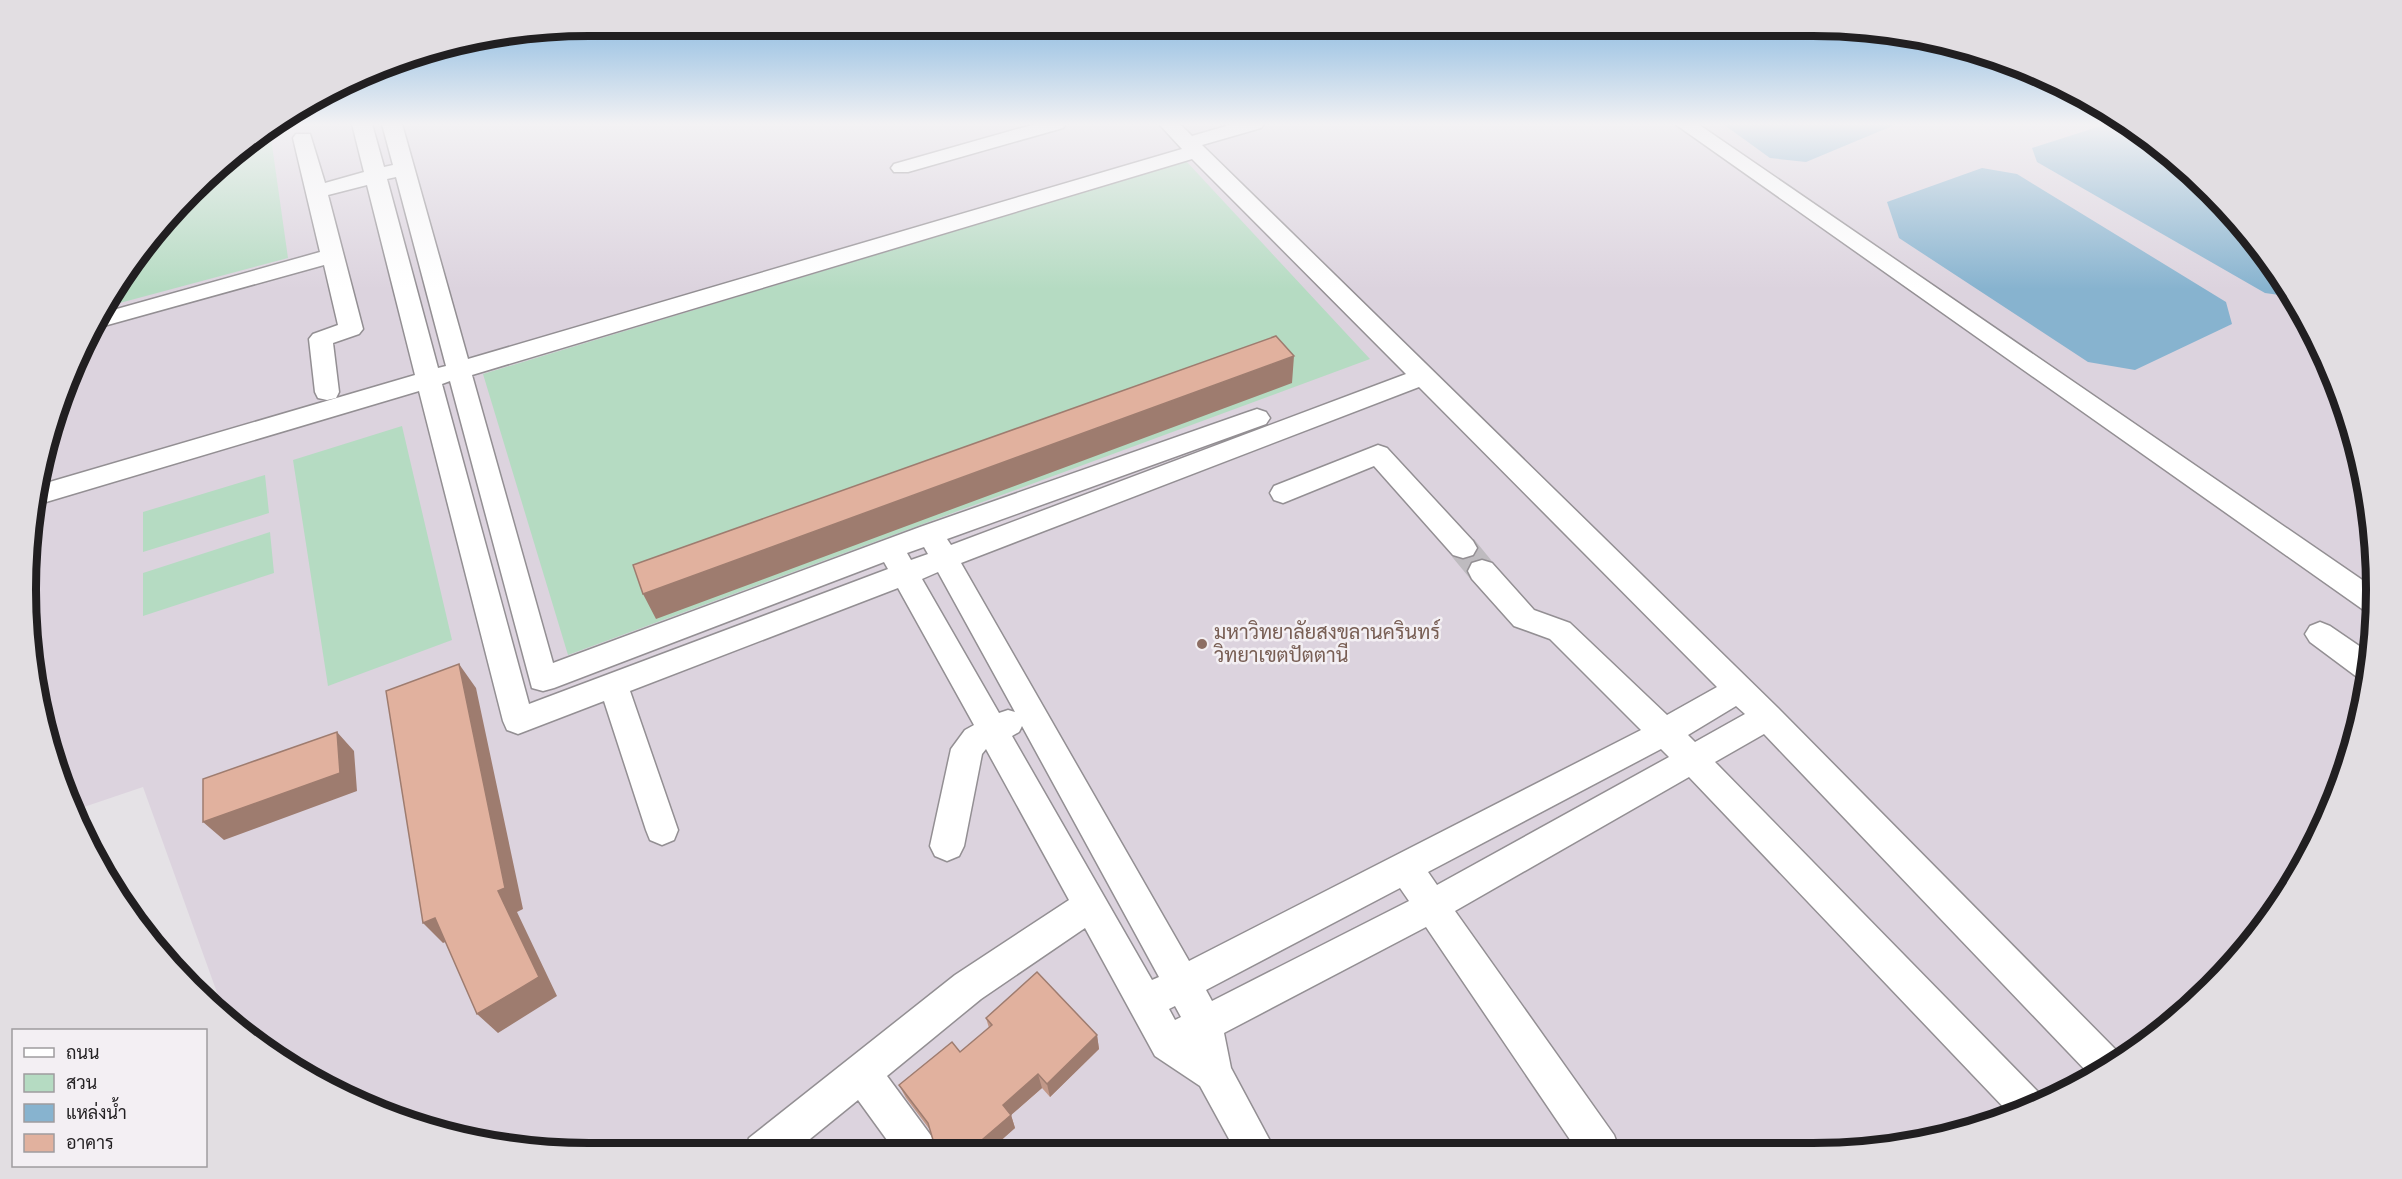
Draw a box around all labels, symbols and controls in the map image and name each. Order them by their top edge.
place label: มหาวิทยาลัยสงขลานครินทร์ วิทยาเขตปัตตานี [1213,618,1440,667]
marker: มหาวิทยาลัยสงขลานครินทร์ วิทยาเขตปัตตานี [1195,637,1209,651]
legend [12,1029,207,1167]
text: ถนน [66,1042,99,1064]
text: สวน [66,1072,97,1094]
text: แหล่งน้ำ [66,1097,127,1124]
text: อาคาร [66,1132,114,1154]

